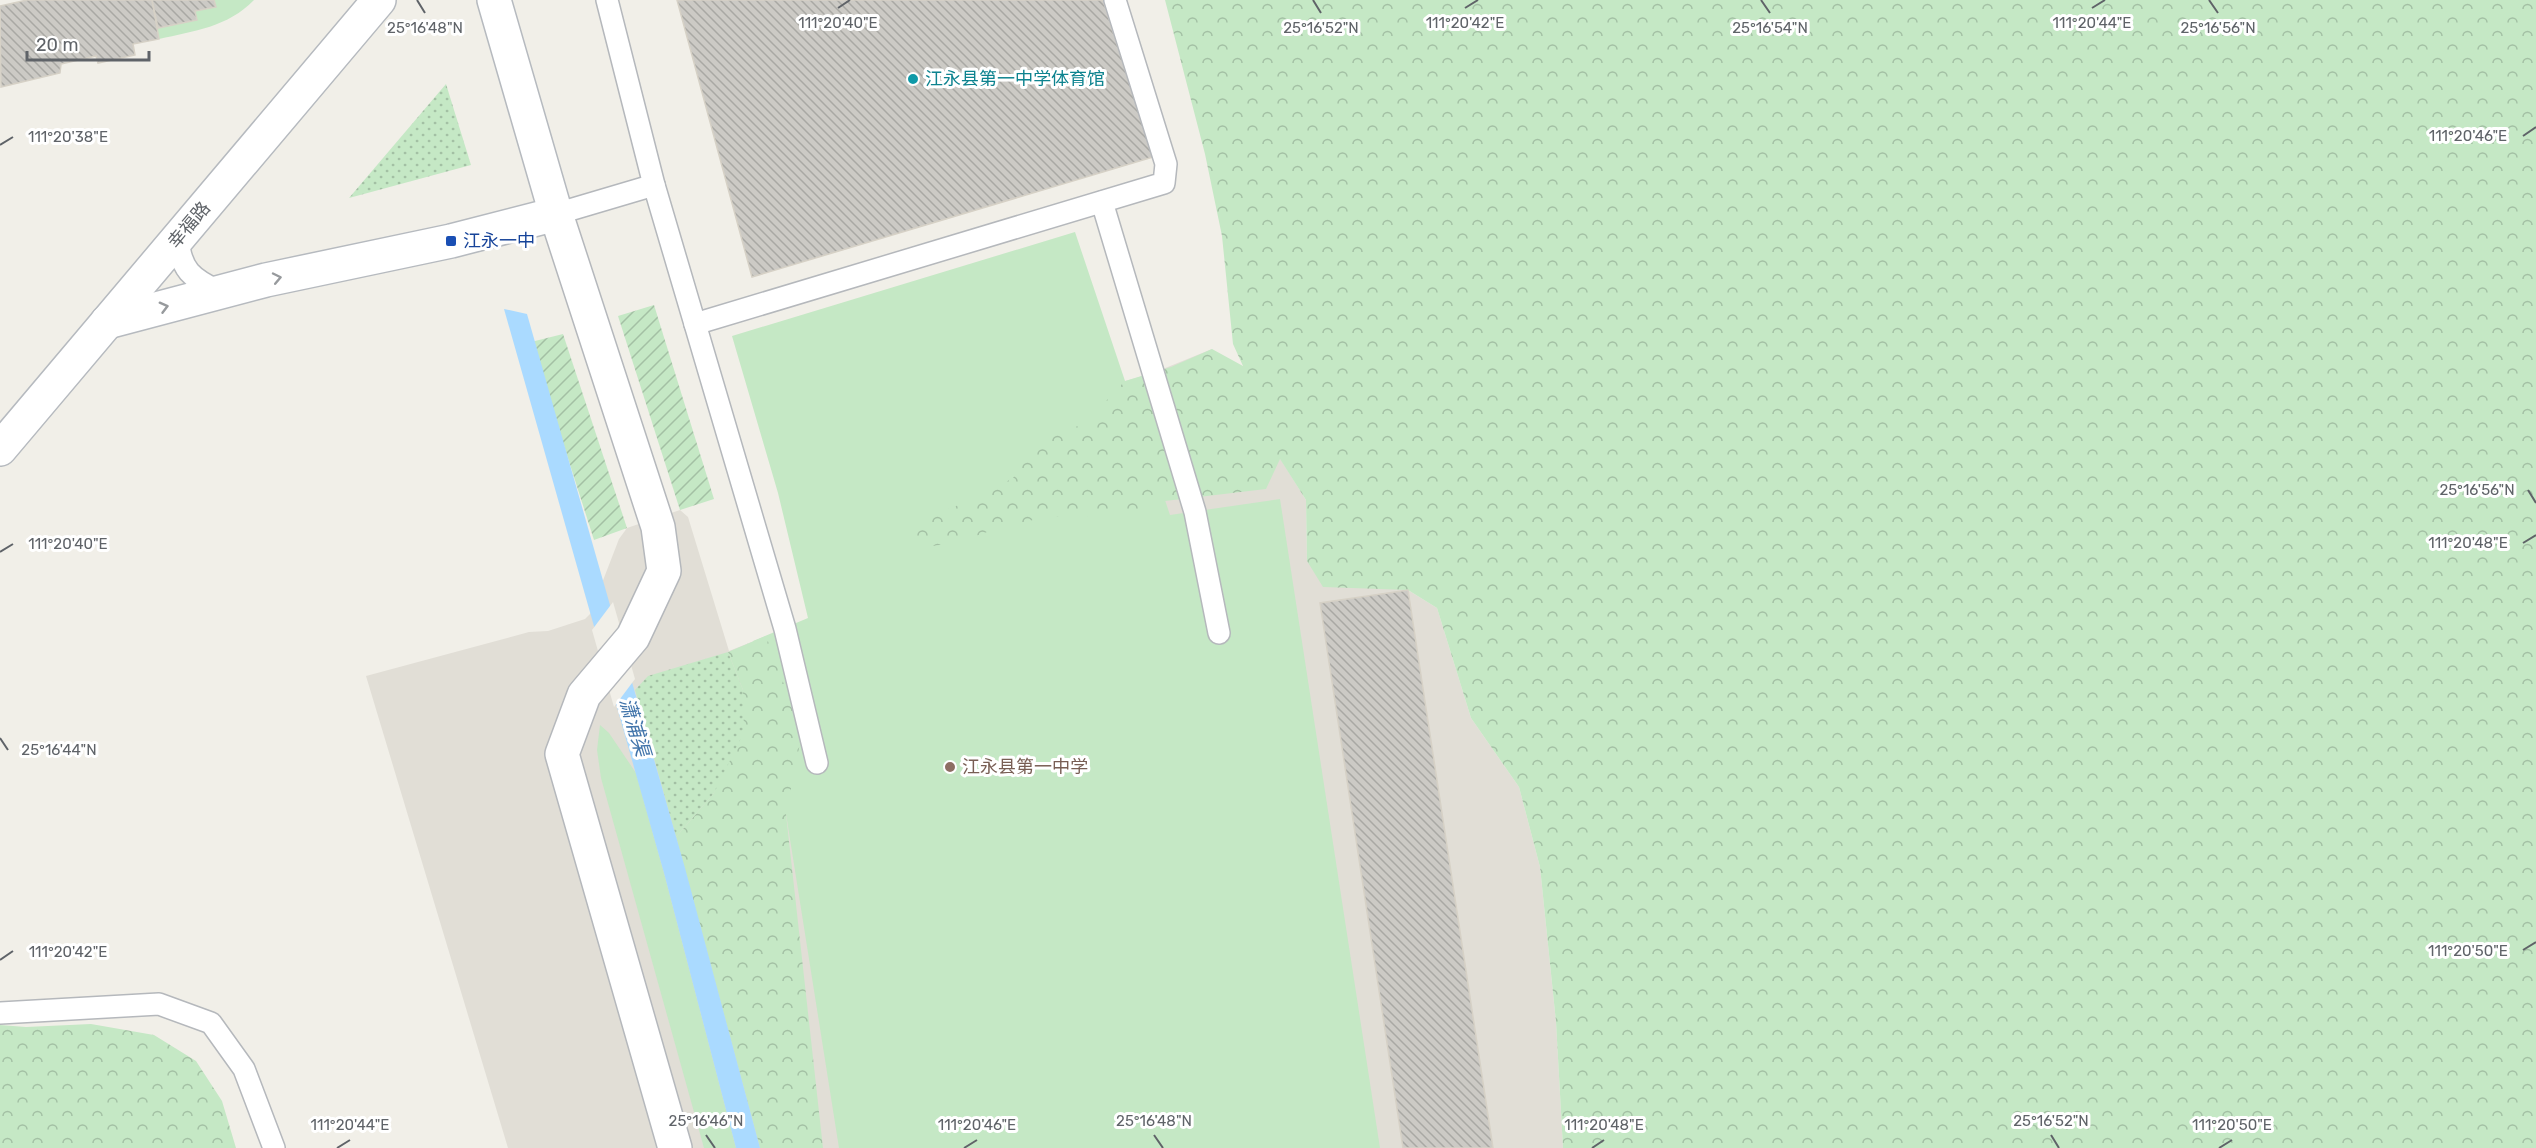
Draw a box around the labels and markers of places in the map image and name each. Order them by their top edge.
place label: 江永县第一中学体育馆 [925,68,1105,90]
marker: 江永县第一中学体育馆 [906,72,920,86]
place label: 江永一中 [463,230,535,252]
marker: 江永一中 [444,234,458,248]
place label: 江永县第一中学 [962,756,1088,778]
marker: 江永县第一中学 [943,760,957,774]

